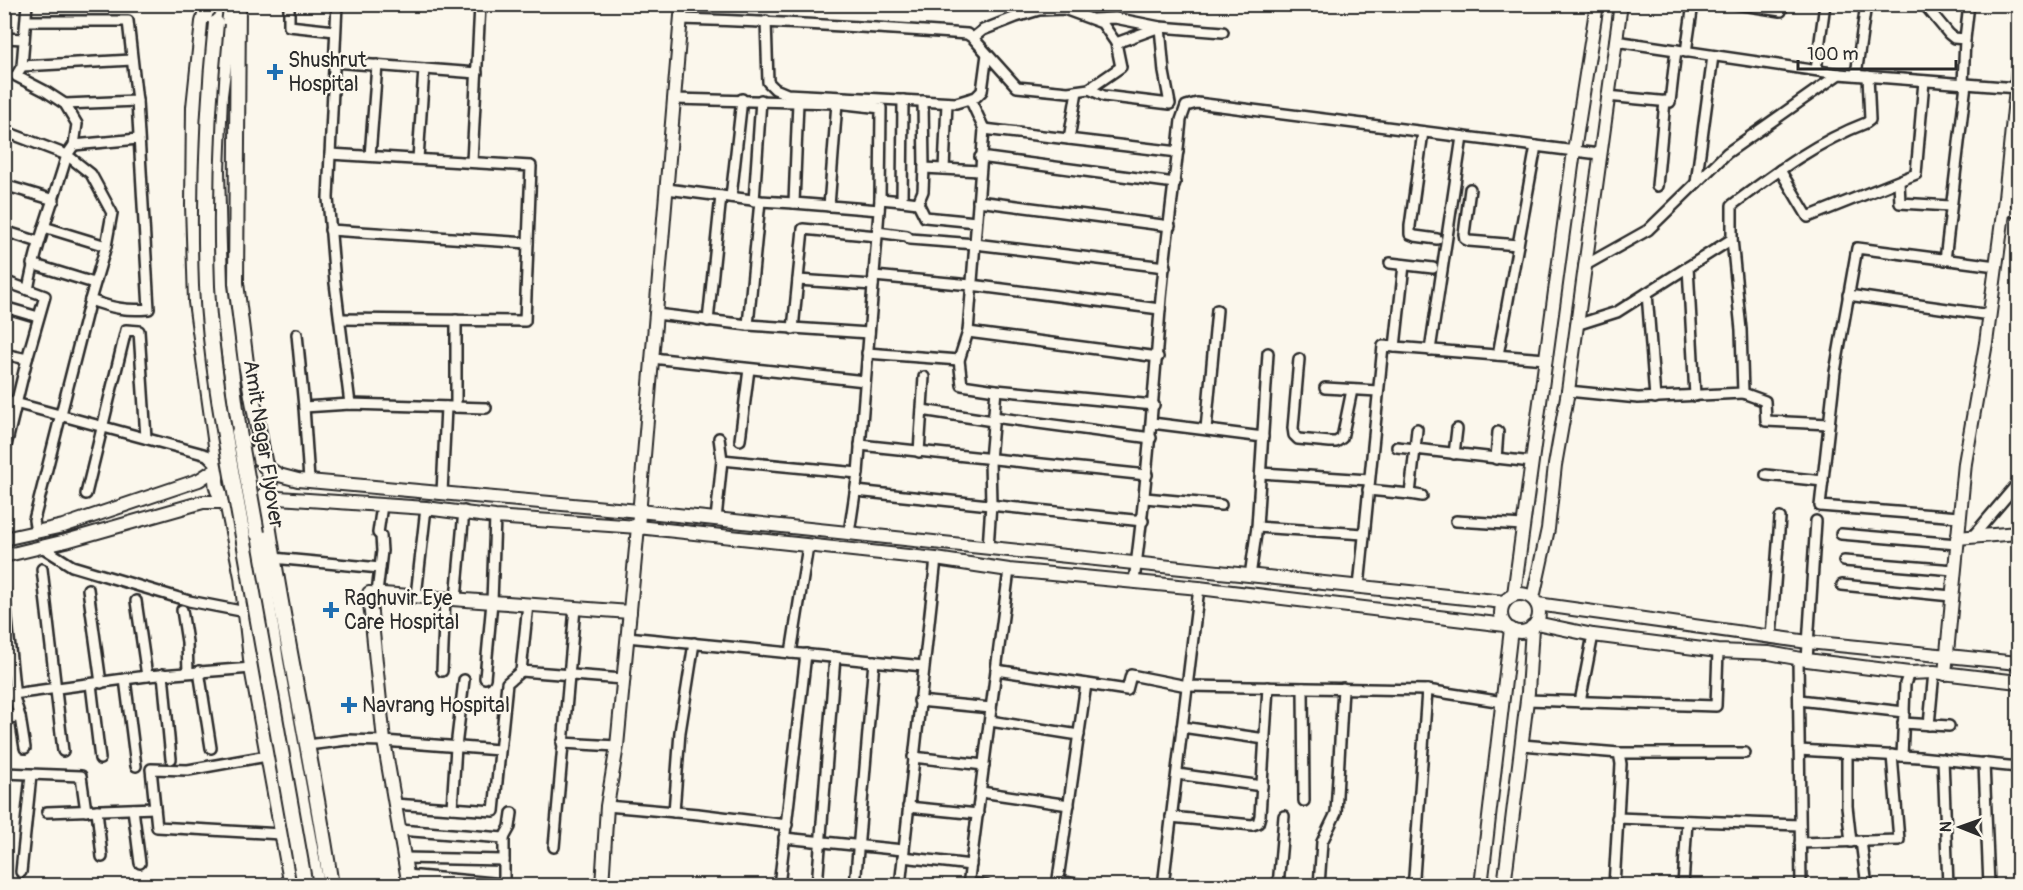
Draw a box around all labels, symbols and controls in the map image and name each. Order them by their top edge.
scale bar [1798,33,1956,71]
text: 100 m [1807,43,1859,66]
place label: Shushrut Hospital [288,47,367,98]
marker: Shushrut Hospital [266,63,284,81]
street label: Amit Nagar Flyover [237,358,290,531]
place label: Raghuvir Eye Care Hospital [344,585,460,636]
marker: Raghuvir Eye Care Hospital [322,601,340,619]
place label: Navrang Hospital [362,692,510,719]
marker: Navrang Hospital [340,696,358,714]
north arrow [1930,797,1990,857]
text: N [1936,821,1956,832]

